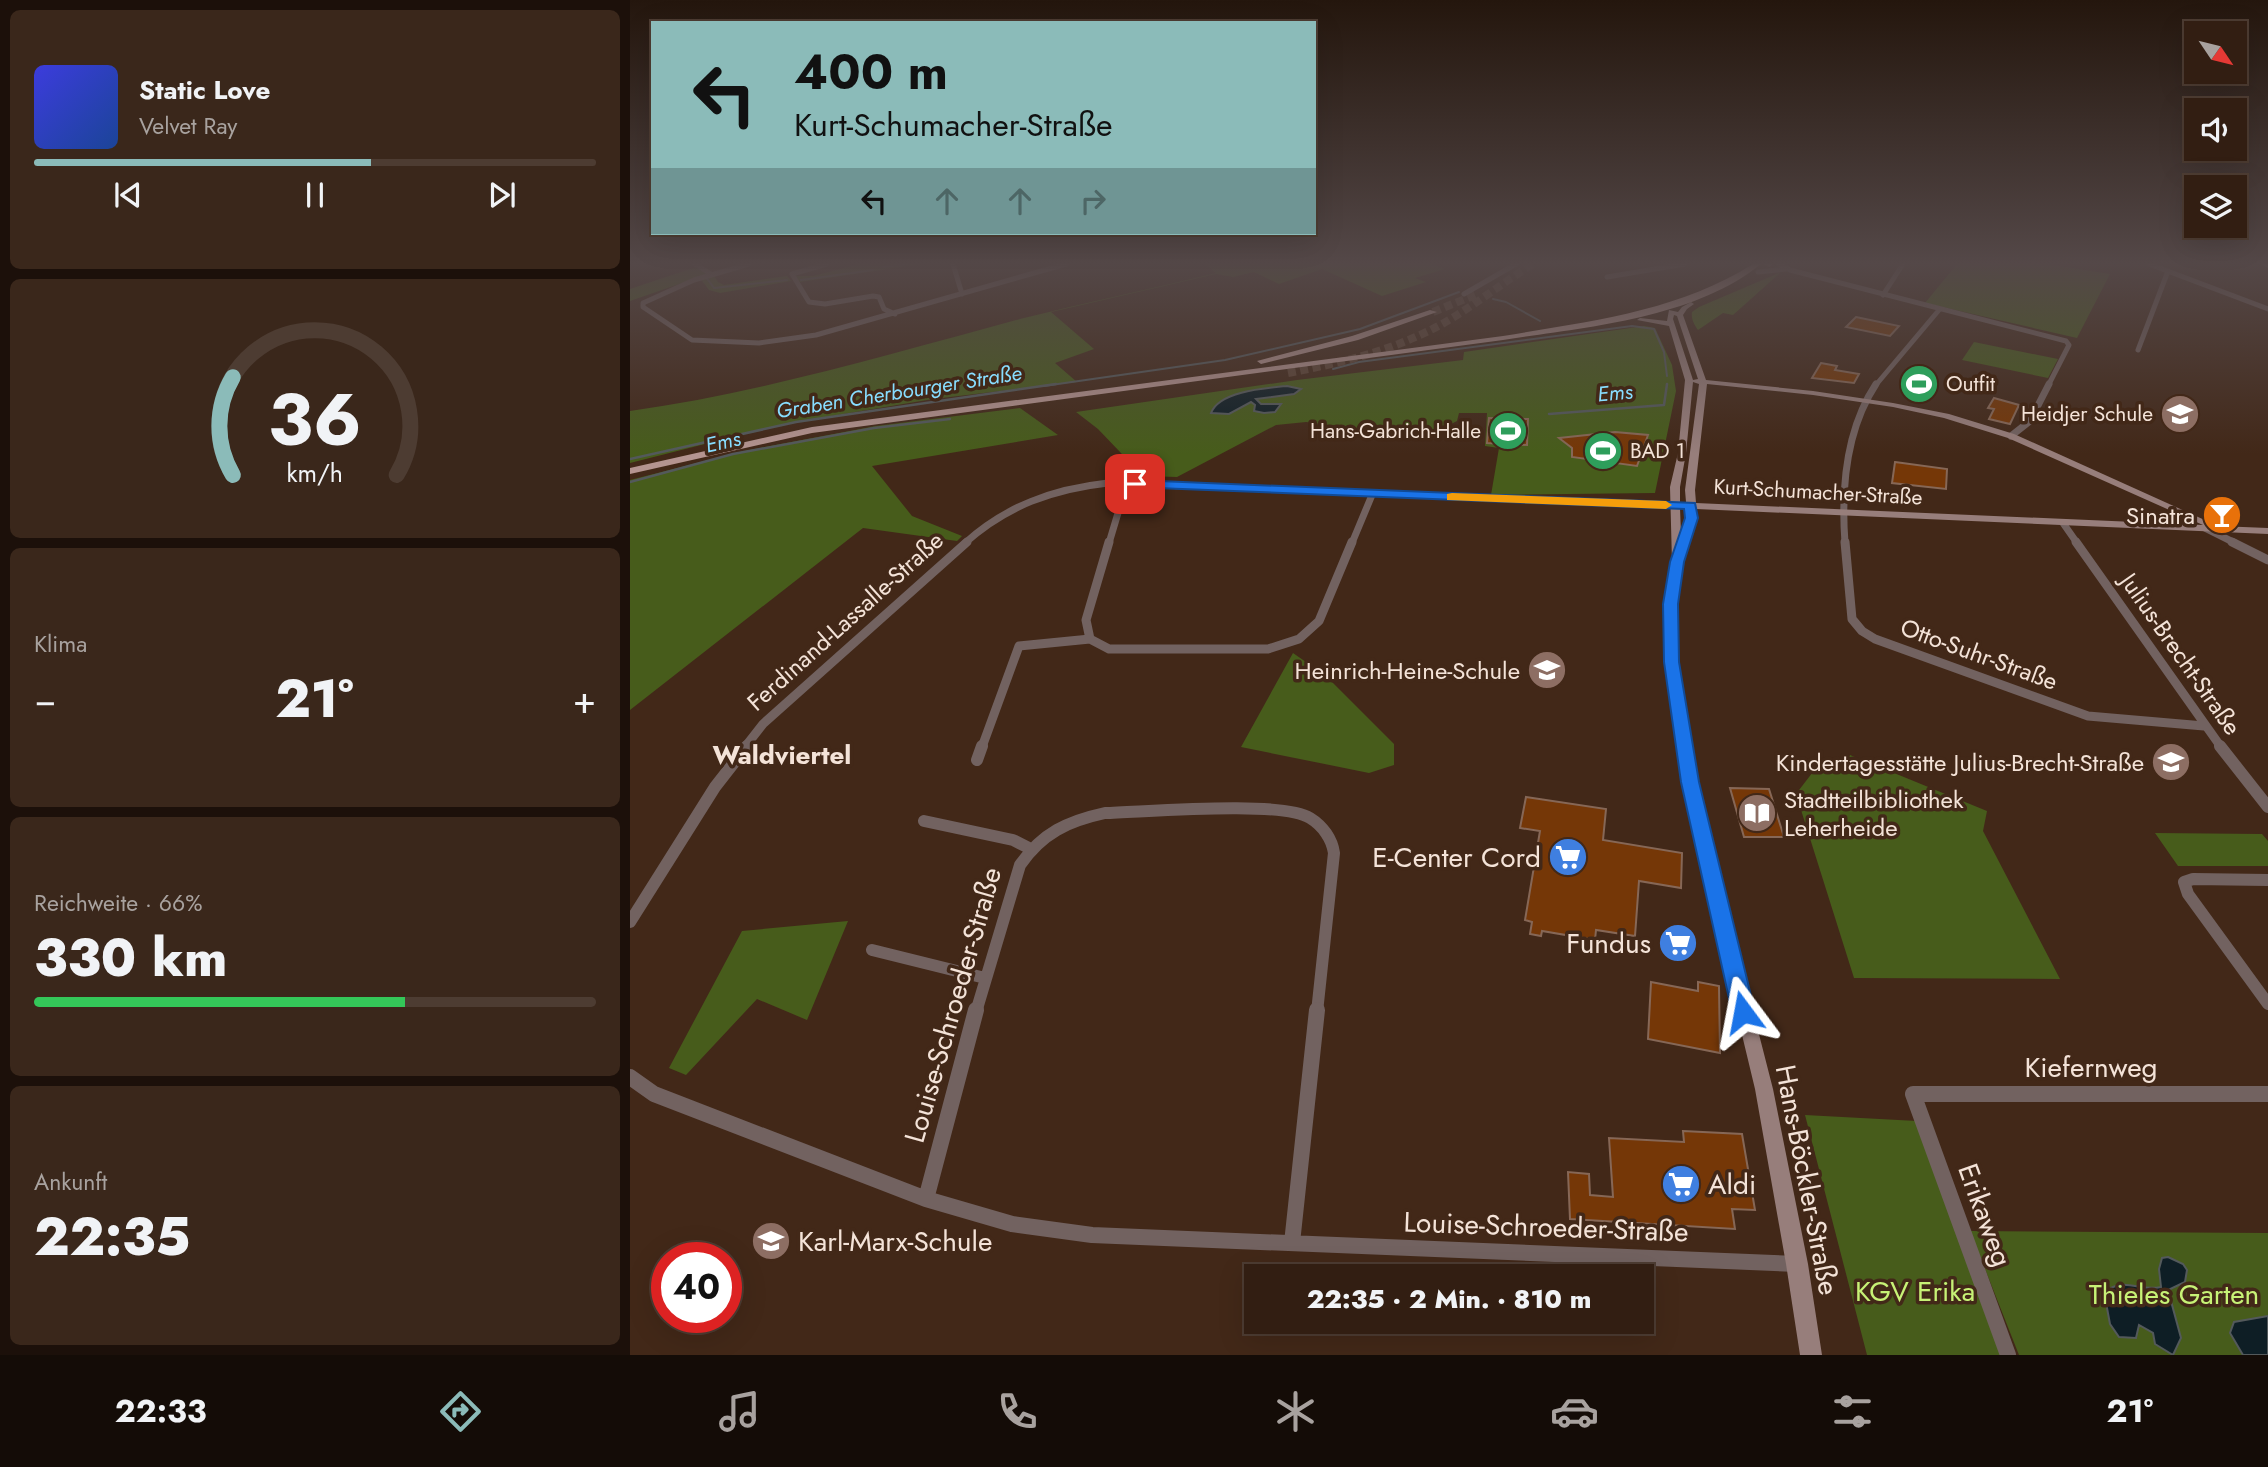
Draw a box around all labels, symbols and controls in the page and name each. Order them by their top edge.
north arrow [2184,21,2247,84]
map controls [2184,21,2247,238]
text: 400 m [794,37,948,107]
icon: left [679,49,770,140]
text: Static Love [139,71,271,109]
button: sound [2184,98,2247,161]
text: Kurt-Schumacher-Straße [794,102,1113,148]
text: Velvet Ray [139,109,237,143]
button: layers [2184,175,2247,238]
icon: previous [109,176,147,214]
icon: pause [296,176,334,214]
icon: next [483,176,521,214]
icon: left [855,182,893,220]
icon: ahead [928,182,966,220]
icon: ahead [1001,182,1039,220]
icon: right [1074,182,1112,220]
water label: Graben Cherbourger Straße [774,358,1024,426]
sports icon: Outfit [1898,363,1940,405]
text: 36 [268,367,362,472]
place label: Outfit [1946,369,1995,399]
water label: Ems [1596,376,1635,409]
school or university icon: Heidjer Schule [2159,393,2201,435]
place label: Heidjer Schule [2021,399,2153,429]
sports icon: Hans-Gabrich-Halle [1487,410,1529,452]
place label: Hans-Gabrich-Halle [1310,416,1481,446]
water label: Ems [702,423,744,461]
sports icon: BAD 1 [1582,430,1624,472]
place label: BAD 1 [1630,436,1685,466]
text: km/h [287,454,343,490]
pin [1105,454,1165,514]
icon: arrive [1116,465,1154,503]
street label: Kurt-Schumacher-Straße [1713,472,1923,512]
bar icon: Sinatra [2201,494,2243,536]
place label: Sinatra [2126,498,2195,533]
street label: Ferdinand-Lassalle-Straße [739,523,951,719]
street label: Julius-Brecht-Straße [2110,563,2250,742]
street label: Otto-Suhr-Straße [1896,609,2062,699]
text: Klima [34,627,87,661]
school or university icon: Heinrich-Heine-Schule [1526,649,1568,691]
place label: Heinrich-Heine-Schule [1295,653,1520,688]
text: 21° [275,661,354,737]
text: − [34,672,56,727]
text: + [573,672,596,727]
district label: Waldviertel [713,736,851,774]
school or university icon: Kindertagesstätte Julius-Brecht-Straße [2150,741,2192,783]
place label: Kindertagesstätte Julius-Brecht-Straße [1776,745,2144,780]
place label: Stadtteilbibliothek Leherheide [1784,782,1964,845]
library icon: Stadtteilbibliothek Leherheide [1736,792,1778,834]
supermarket icon: E-Center Cord [1547,836,1589,878]
place label: E-Center Cord [1372,837,1541,878]
street label: Louise-Schroeder-Straße [894,862,1012,1148]
text: Reichweite · 66% [34,886,203,920]
text: 330 km [34,920,227,996]
supermarket icon: Fundus [1657,922,1699,964]
place label: Fundus [1566,923,1651,964]
position arrow [1706,975,1780,1049]
street label: Kiefernweg [2024,1047,2158,1088]
street label: Hans-Böckler-Straße [1765,1061,1849,1299]
street label: Erikaweg [1947,1158,2023,1272]
supermarket icon: Aldi [1660,1163,1702,1205]
place label: Aldi [1708,1164,1756,1205]
text: Ankunft [34,1165,107,1199]
text: 22:35 [34,1199,190,1275]
street label: Louise-Schroeder-Straße [1403,1202,1689,1252]
school or university icon: Karl-Marx-Schule [750,1220,792,1262]
place label: Karl-Marx-Schule [798,1221,992,1262]
speed limit sign: 40 [651,1242,742,1333]
park label: KGV Erika [1855,1271,1975,1312]
park label: Thieles Garten [2089,1274,2259,1315]
text: 22:35 · 2 Min. · 810 m [1307,1280,1591,1318]
icon: directions [436,1387,485,1436]
icon: music [715,1387,764,1436]
icon: phone [993,1387,1042,1436]
icon: climate [1271,1387,1320,1436]
icon: car [1550,1387,1599,1436]
icon: filters [1828,1387,1877,1436]
text: 22:33 [115,1388,207,1434]
text: 21° [2106,1388,2153,1434]

